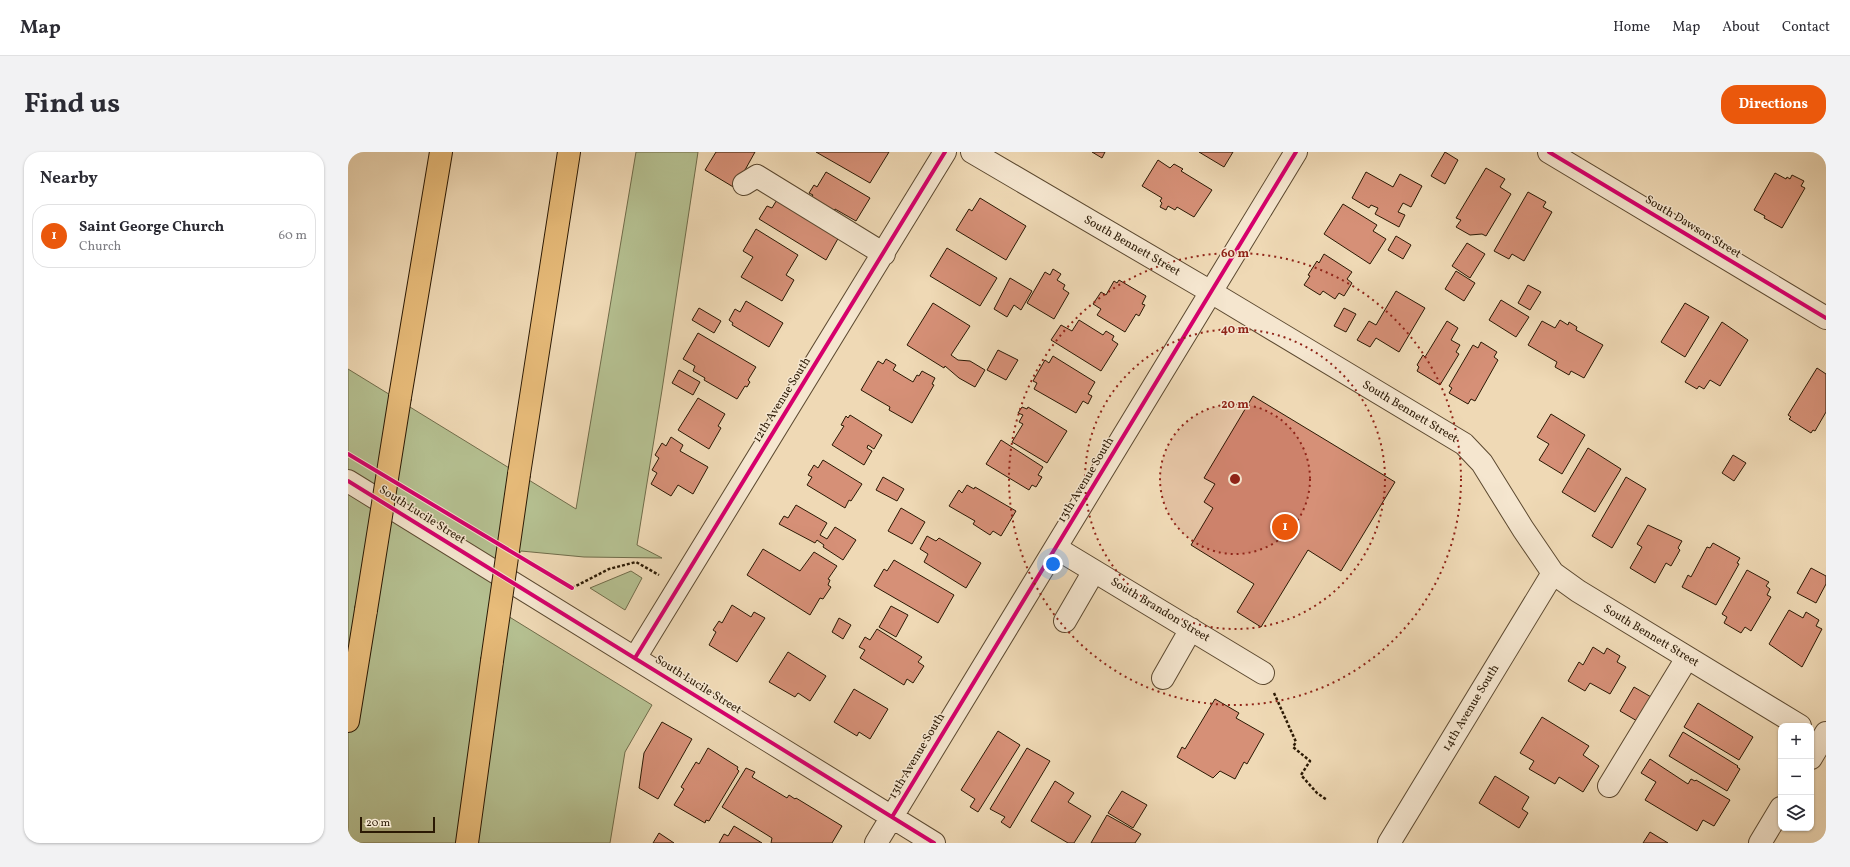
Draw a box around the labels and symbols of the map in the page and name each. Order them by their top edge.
street label: South Dawson Street [1642,192,1744,262]
street label: South Bennett Street [1081,212,1183,280]
text: 60 m [1221,246,1249,262]
text: 40 m [1221,322,1250,338]
street label: 12th Avenue South [749,354,815,446]
street label: South Bennett Street [1359,377,1461,447]
text: 20 m [1221,397,1249,413]
street label: 13th Avenue South [1054,434,1118,526]
centre of rings [1228,472,1242,486]
street label: South Lucile Street [376,482,468,548]
pin: 1 [1272,512,1298,542]
your location [1043,554,1063,574]
street label: South Brandon Street [1107,574,1213,646]
street label: South Bennett Street [1600,601,1702,671]
street label: South Lucile Street [652,652,744,718]
street label: 14th Avenue South [1439,662,1503,754]
street label: 13th Avenue South [885,710,949,802]
scale bar [360,815,435,834]

